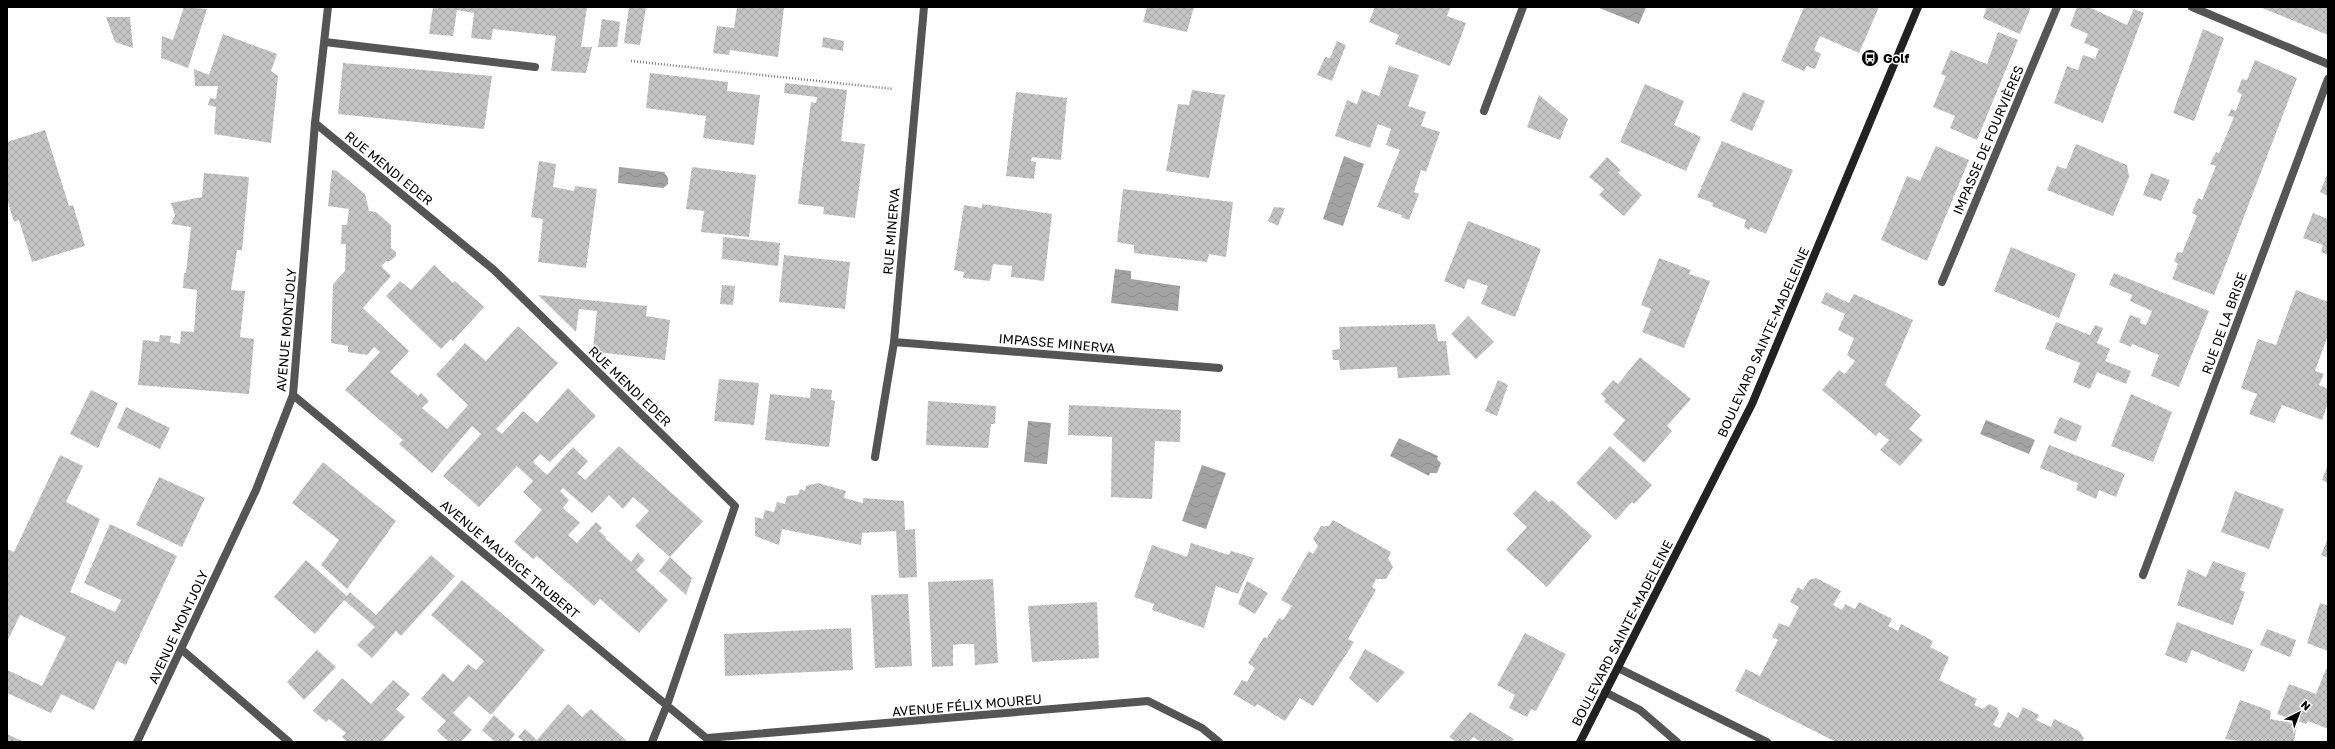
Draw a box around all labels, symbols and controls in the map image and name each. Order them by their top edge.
bus stop icon: Golf [1860,48,1880,68]
place label: Golf [1883,50,1909,66]
street label: IMPASSE DE FOURVIÈRES [1949,63,2027,217]
street label: RUE MENDI EDER [342,128,436,208]
street label: RUE MINERVA [879,187,903,275]
street label: BOULEVARD SAINTE-MADELEINE [1714,244,1812,440]
street label: AVENUE MONTJOLY [273,267,299,392]
street label: RUE DE LA BRISE [2198,270,2250,376]
street label: IMPASSE MINERVA [998,330,1116,356]
street label: RUE MENDI EDER [585,343,675,430]
street label: AVENUE MAURICE TRUBERT [437,496,583,622]
street label: BOULEVARD SAINTE-MADELEINE [1568,537,1676,729]
street label: AVENUE MONTJOLY [145,567,212,686]
street label: AVENUE FÉLIX MOUREU [891,690,1043,720]
north arrow [2279,693,2319,733]
text: N [2299,698,2313,713]

